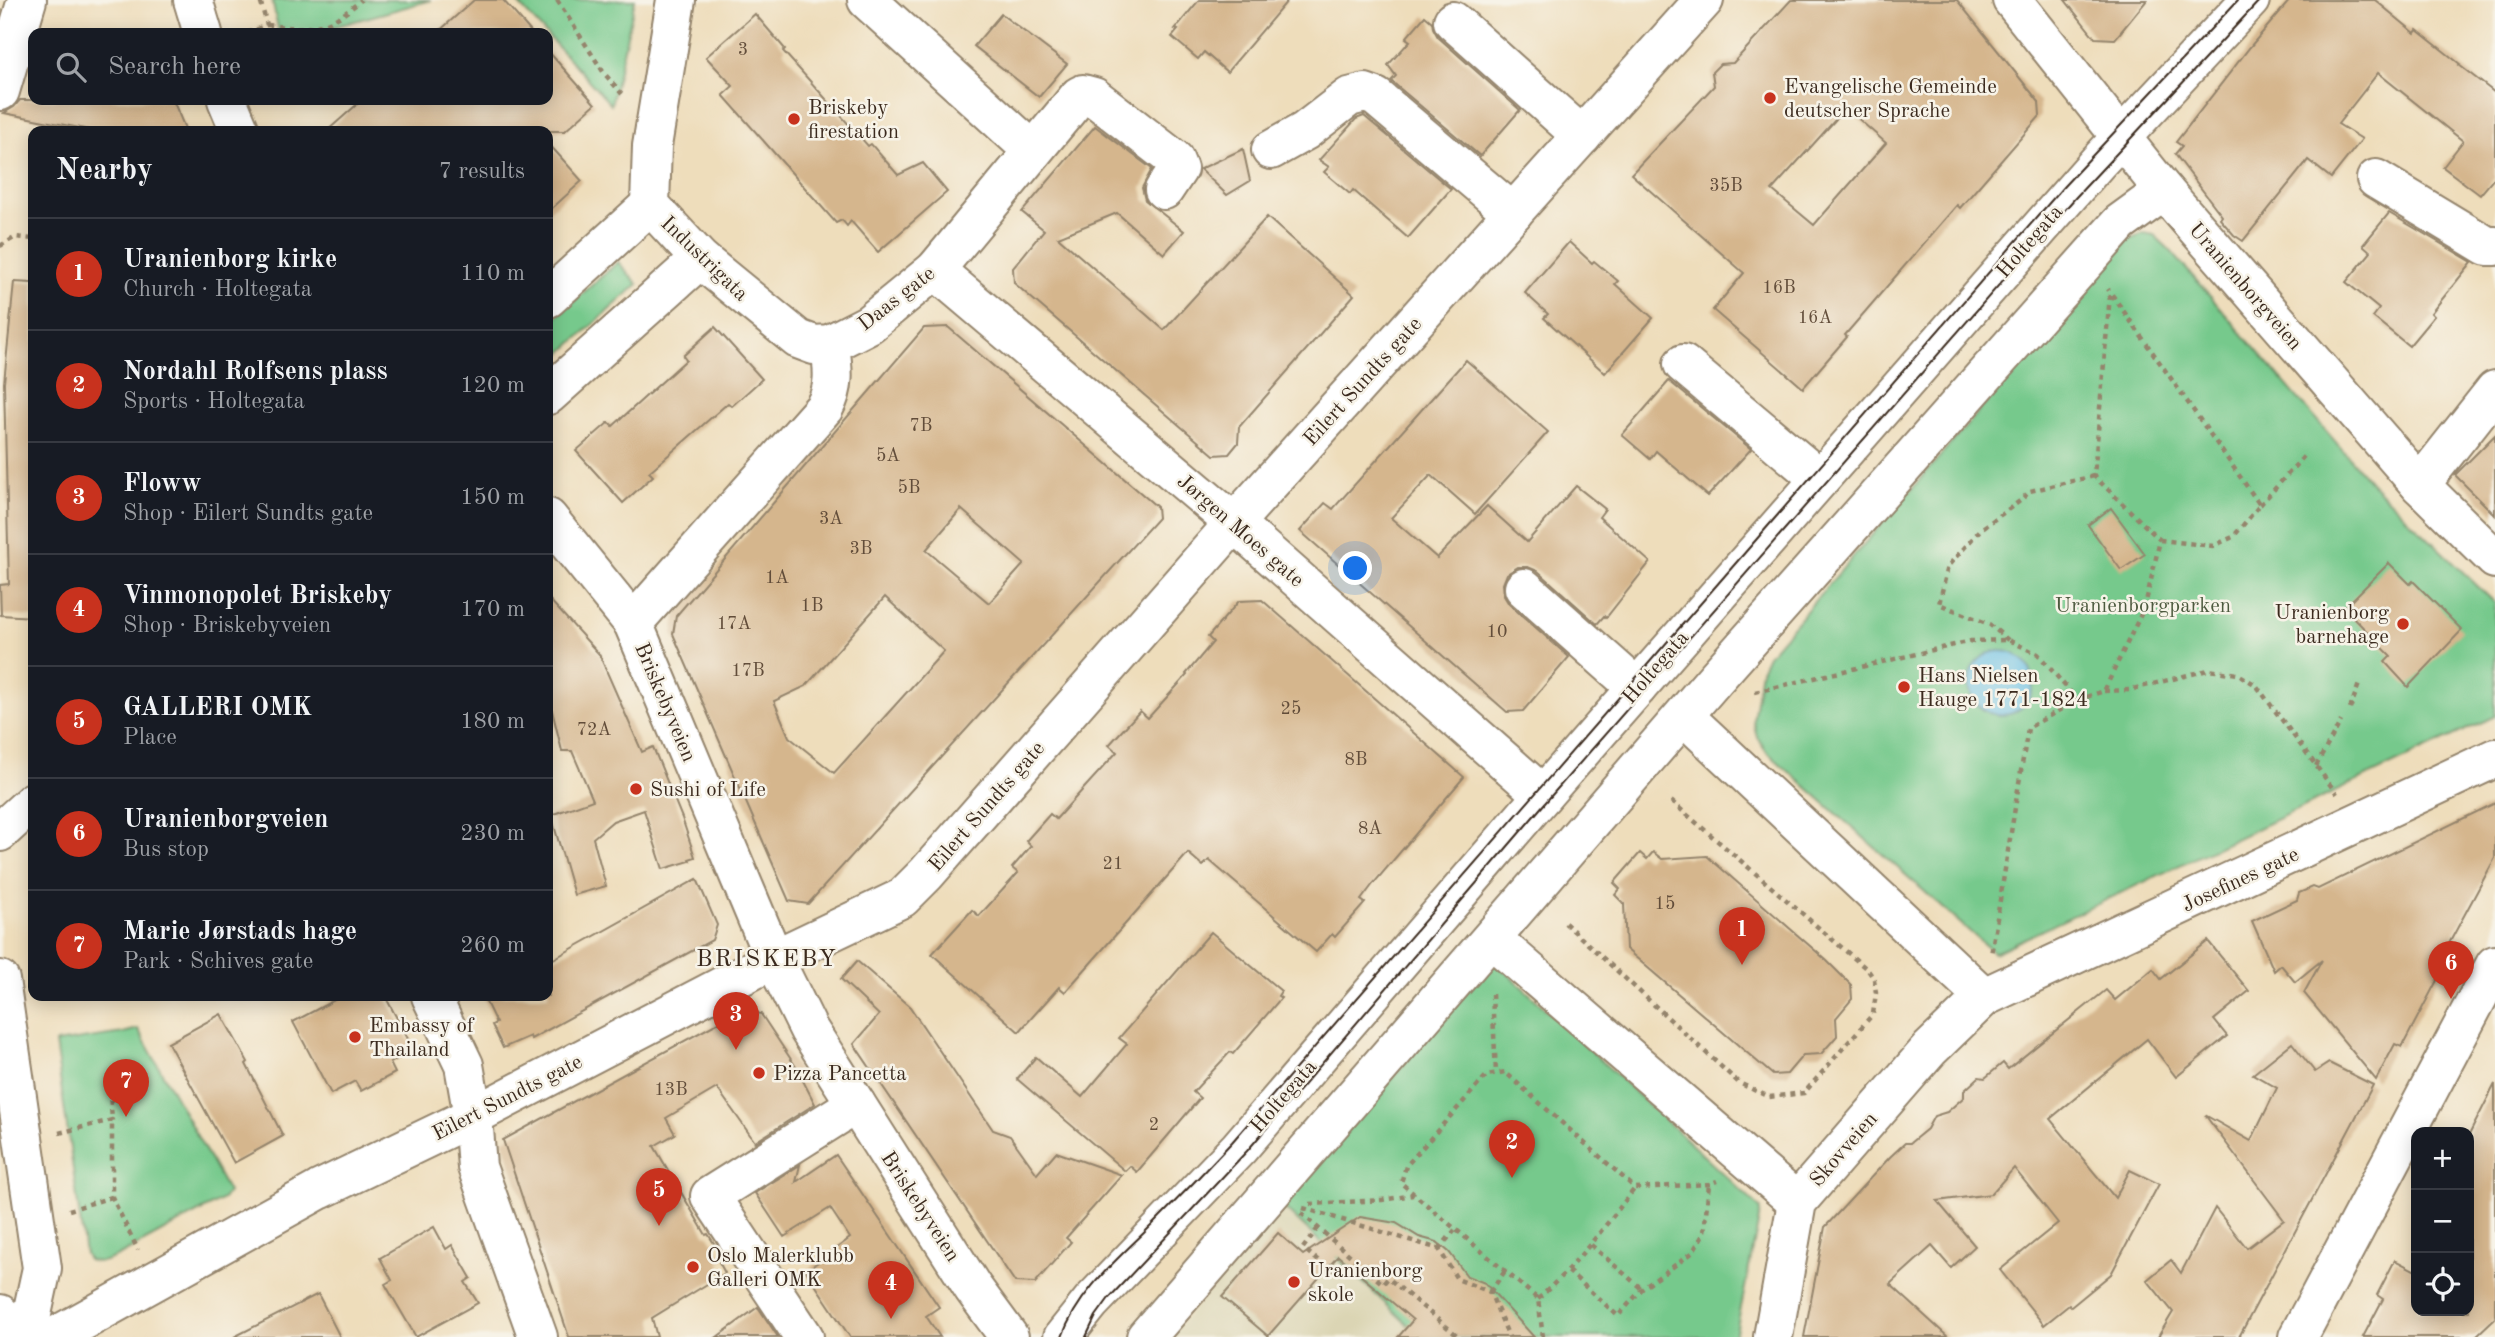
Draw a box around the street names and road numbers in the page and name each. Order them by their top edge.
street label: Holtegata [1993,201,2067,282]
street label: Industrigata [656,213,752,306]
street label: Uranienborgveien [2184,219,2306,355]
street label: Daas gate [855,263,939,335]
street label: Eilert Sundts gate [1300,314,1426,450]
street label: Jørgen Moes gate [1173,471,1307,592]
street label: Holtegata [1619,627,1693,708]
street label: Briskebyveien [630,640,699,765]
street label: Eilert Sundts gate [925,738,1049,876]
street label: Josefines gate [2179,844,2302,917]
street label: Eilert Sundts gate [429,1052,586,1145]
street label: Holtegata [1247,1056,1321,1137]
street label: Skovveien [1806,1109,1882,1191]
street label: Briskebyveien [876,1148,963,1266]

